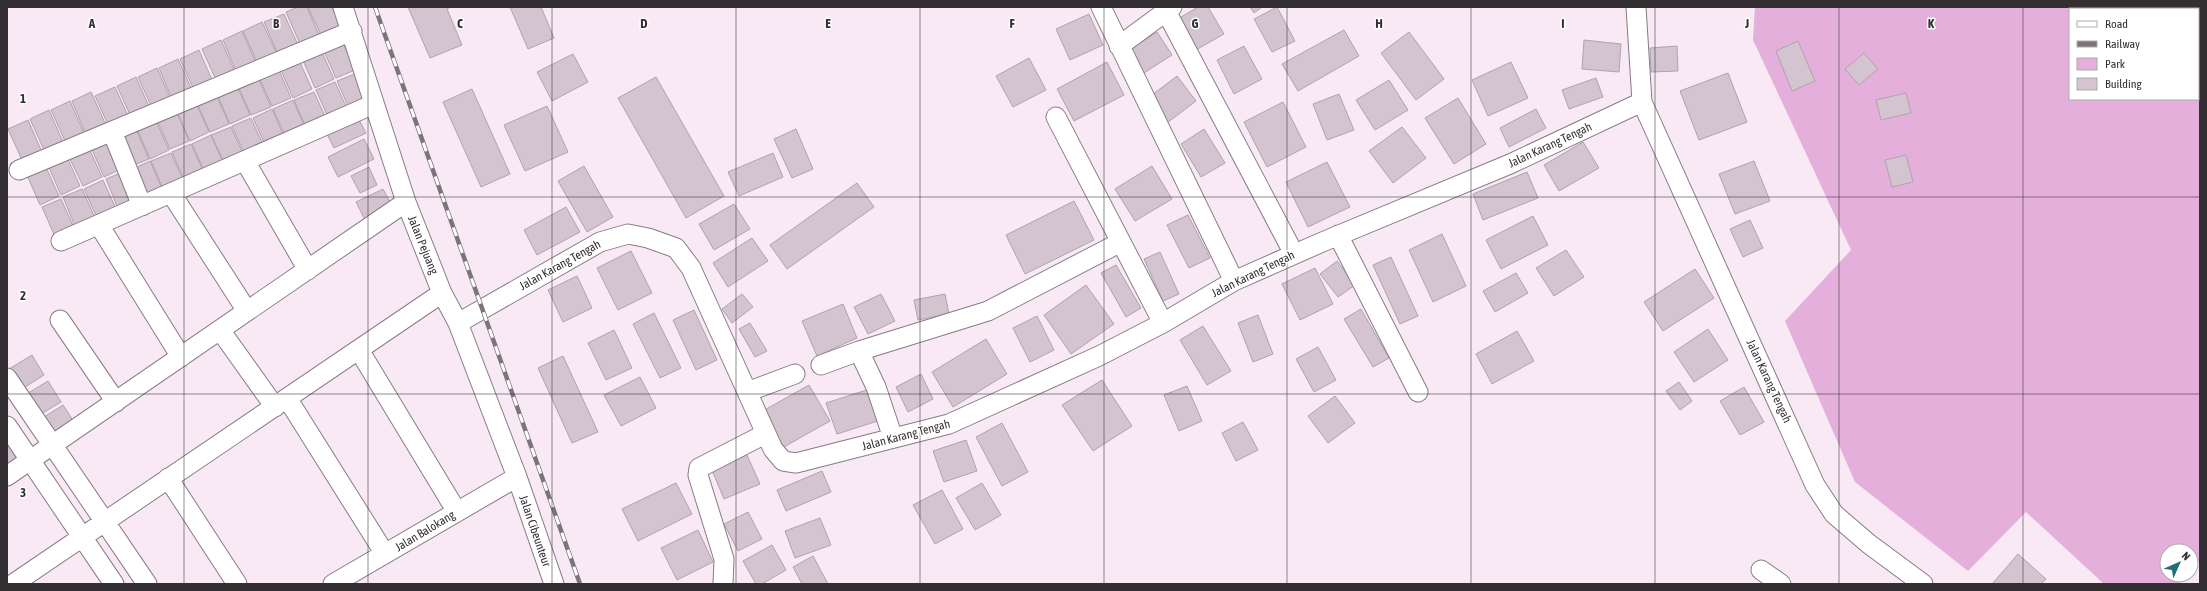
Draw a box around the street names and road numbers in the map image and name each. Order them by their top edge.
street label: Jalan Karang Tengah [1506,120,1594,170]
street label: Jalan Pejuang [405,214,441,277]
street label: Jalan Karang Tengah [517,237,603,293]
street label: Jalan Karang Tengah [1209,248,1297,300]
street label: Jalan Karang Tengah [1744,337,1794,425]
street label: Jalan Karang Tengah [860,417,952,453]
street label: Jalan Cibeunteur [516,493,554,569]
street label: Jalan Balokang [392,507,458,554]

